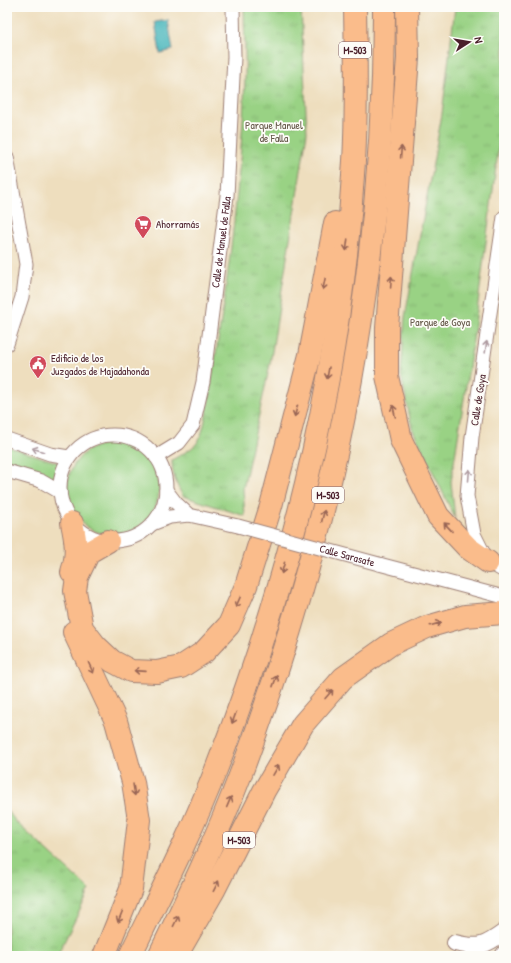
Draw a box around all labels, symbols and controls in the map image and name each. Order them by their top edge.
north arrow [449,22,489,62]
text: N [471,36,486,44]
road number: M-503 [339,42,371,58]
park label: Parque Manuel de Falla [245,118,303,145]
one-way arrow [397,146,404,159]
street label: Calle de Manuel de Falla [208,195,234,289]
supermarket icon: Ahorramás [133,214,153,239]
place label: Ahorramás [156,217,199,231]
one-way arrow [343,238,350,251]
one-way arrow [387,276,394,289]
one-way arrow [320,277,328,290]
park label: Parque de Goya [410,315,471,329]
one-way arrow [482,341,490,354]
place label: Edificio de los Juzgados de Majadahonda [51,351,150,378]
public building icon: Edificio de los Juzgados de Majadahonda [28,354,48,379]
one-way arrow [324,366,332,379]
street label: Calle de Goya [467,373,489,427]
one-way arrow [291,404,299,417]
one-way arrow [390,405,398,418]
one-way arrow [32,445,44,453]
one-way arrow [465,469,472,482]
road number: M-503 [312,487,344,503]
one-way arrow [320,509,328,522]
one-way arrow [444,522,453,532]
street label: Calle Sarasate [318,541,377,570]
one-way arrow [279,561,286,574]
one-way arrow [234,596,241,608]
one-way arrow [430,620,443,628]
one-way arrow [88,661,95,673]
one-way arrow [134,668,147,675]
one-way arrow [272,674,279,687]
one-way arrow [324,689,333,700]
one-way arrow [230,712,238,724]
one-way arrow [272,765,280,776]
one-way arrow [131,783,139,796]
one-way arrow [226,797,234,809]
road number: M-503 [223,832,255,848]
one-way arrow [213,880,220,892]
one-way arrow [116,910,123,922]
one-way arrow [173,915,180,927]

